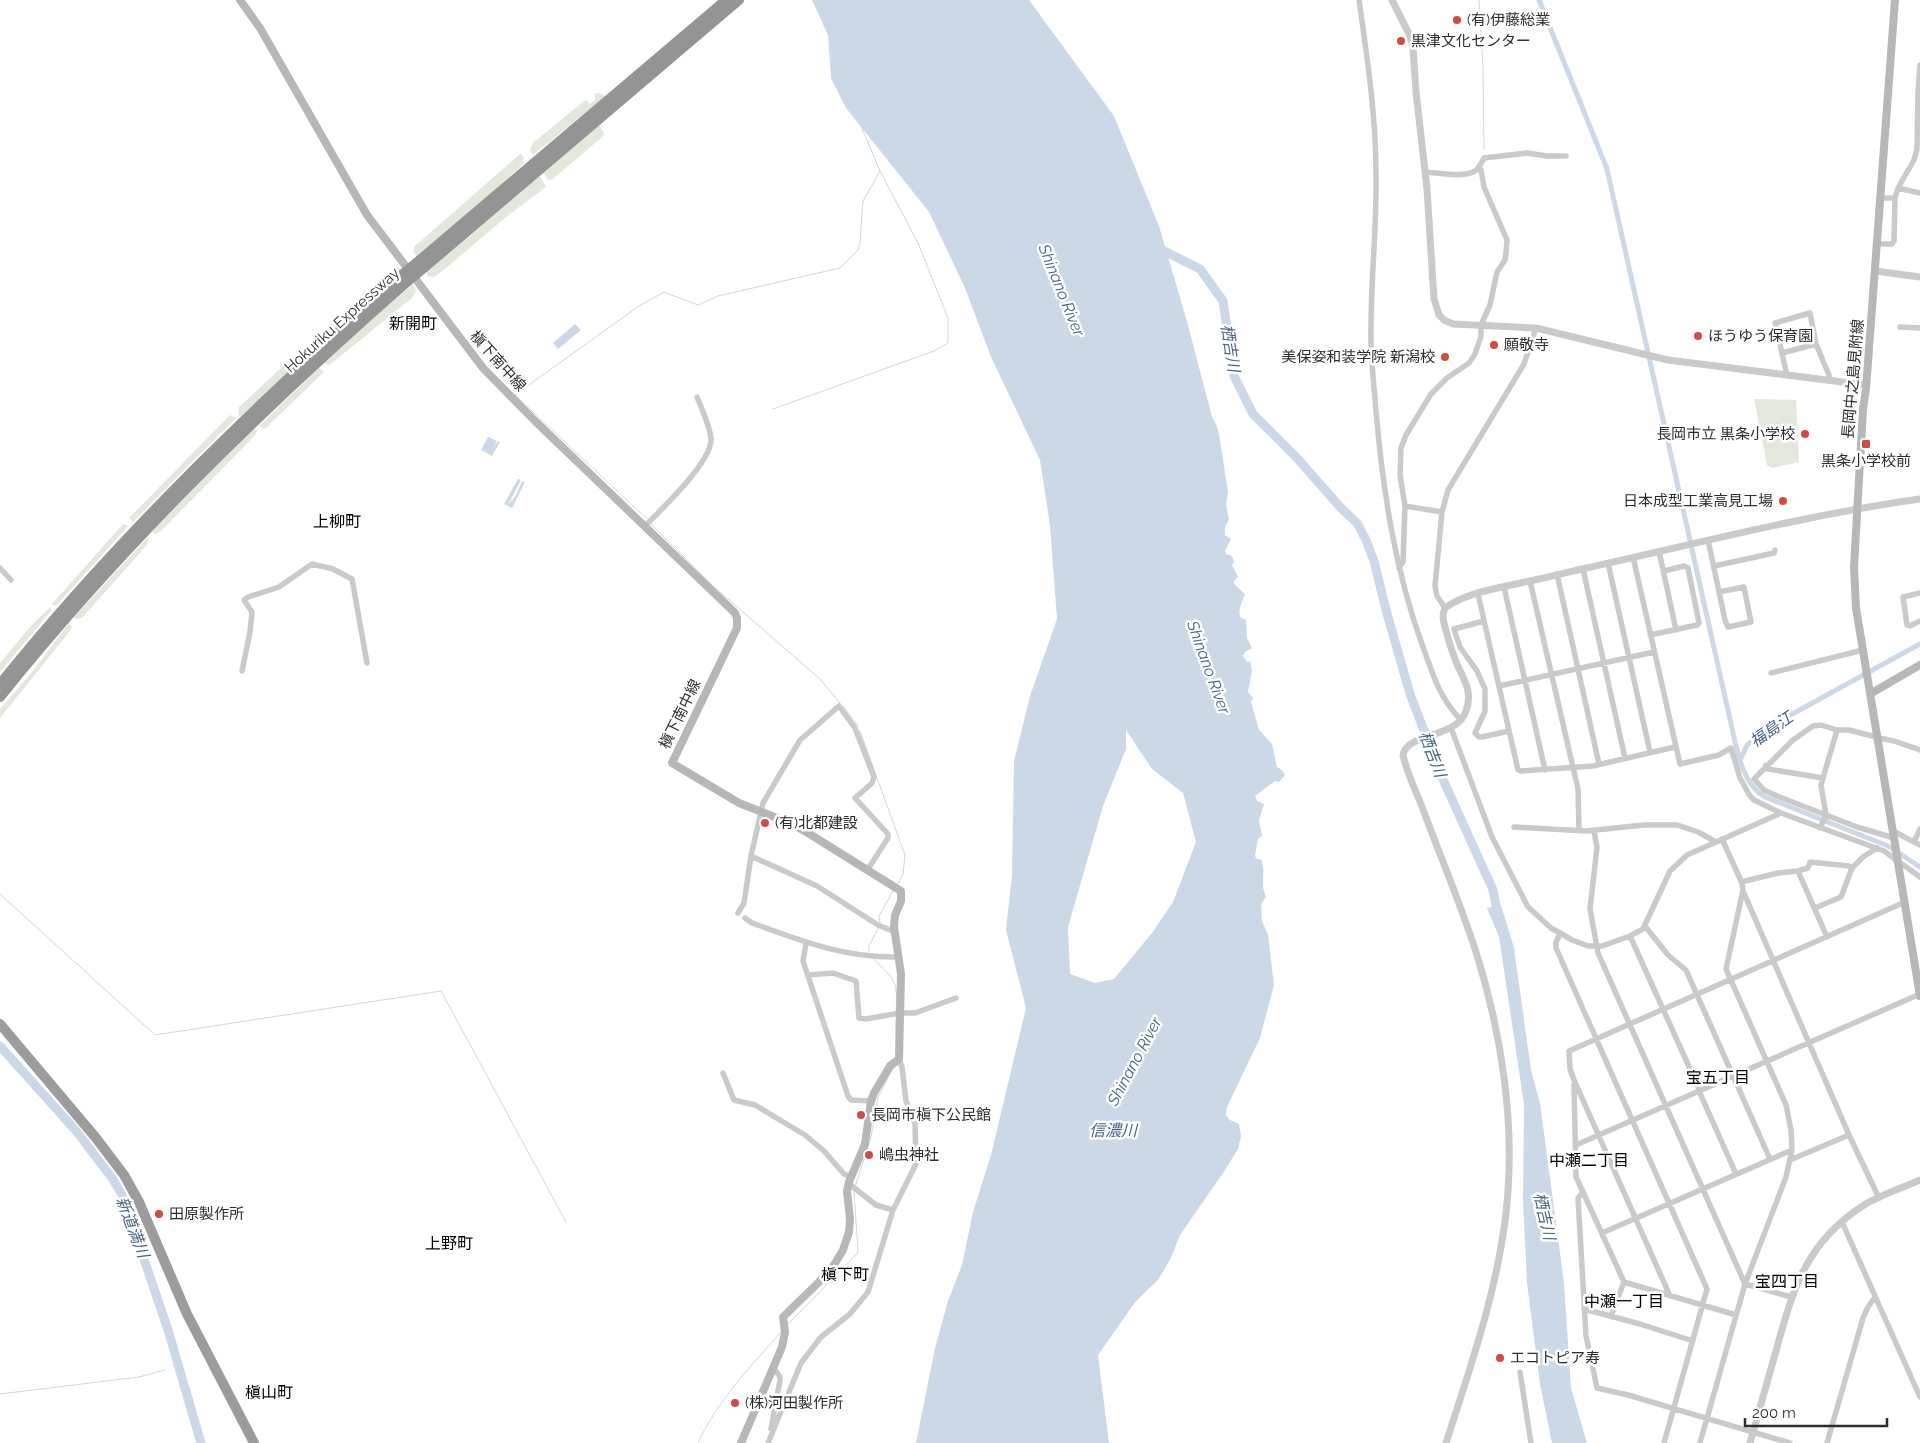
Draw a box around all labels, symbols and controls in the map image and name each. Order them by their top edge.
place label: (有)伊藤総業 [1467,11,1550,29]
marker: (有)伊藤総業 [1451,14,1463,26]
place label: 黒津文化センター [1411,32,1531,50]
marker: 黒津文化センター [1395,35,1407,47]
water label: Shinano River [1034,241,1089,339]
street label: Hokuriku Expressway [281,264,403,376]
district label: 新開町 [389,314,437,333]
street label: 長岡中之島見附線 [1839,318,1867,440]
water label: 栖吉川 [1217,323,1244,375]
street label: 槇下南中線 [466,327,530,395]
place label: ほうゆう保育園 [1708,327,1813,345]
marker: ほうゆう保育園 [1692,330,1704,342]
place label: 願敬寺 [1504,336,1549,354]
marker: 願敬寺 [1488,339,1500,351]
place label: 美保姿和装学院 新潟校 [1281,348,1435,366]
marker: 美保姿和装学院 新潟校 [1439,351,1451,363]
place label: 長岡市立 黒条小学校 [1656,425,1795,443]
marker: 長岡市立 黒条小学校 [1799,428,1811,440]
marker: 黒条小学校前 [1860,438,1872,450]
place label: 黒条小学校前 [1821,452,1911,470]
place label: 日本成型工業高見工場 [1623,492,1773,510]
marker: 日本成型工業高見工場 [1777,495,1789,507]
district label: 上柳町 [313,512,361,531]
water label: Shinano River [1183,617,1234,717]
street label: 槇下南中線 [655,676,705,752]
water label: 福島江 [1746,707,1798,751]
water label: 栖吉川 [1415,728,1451,782]
place label: (有)北都建設 [775,814,858,832]
marker: (有)北都建設 [759,817,771,829]
water label: Shinano River [1103,1013,1166,1110]
district label: 宝五丁目 [1686,1068,1750,1087]
place label: 長岡市槇下公民館 [871,1106,991,1124]
marker: 長岡市槇下公民館 [855,1109,867,1121]
water label: 信濃川 [1089,1121,1139,1140]
place label: 嶋虫神社 [879,1146,939,1164]
marker: 嶋虫神社 [863,1149,875,1161]
district label: 中瀬二丁目 [1549,1151,1629,1170]
water label: 栖吉川 [1530,1191,1560,1244]
water label: 新道満川 [112,1194,154,1262]
place label: 田原製作所 [169,1205,244,1223]
marker: 田原製作所 [153,1208,165,1220]
district label: 上野町 [425,1234,473,1253]
district label: 槇下町 [821,1265,869,1284]
district label: 宝四丁目 [1755,1272,1819,1291]
district label: 中瀬一丁目 [1584,1292,1664,1311]
place label: エコトピア寿 [1510,1349,1600,1367]
marker: エコトピア寿 [1494,1352,1506,1364]
district label: 槇山町 [245,1383,293,1402]
place label: (株)河田製作所 [745,1394,843,1412]
scale bar [1745,1396,1888,1428]
marker: (株)河田製作所 [729,1397,741,1409]
text: 200 m [1752,1404,1796,1422]

